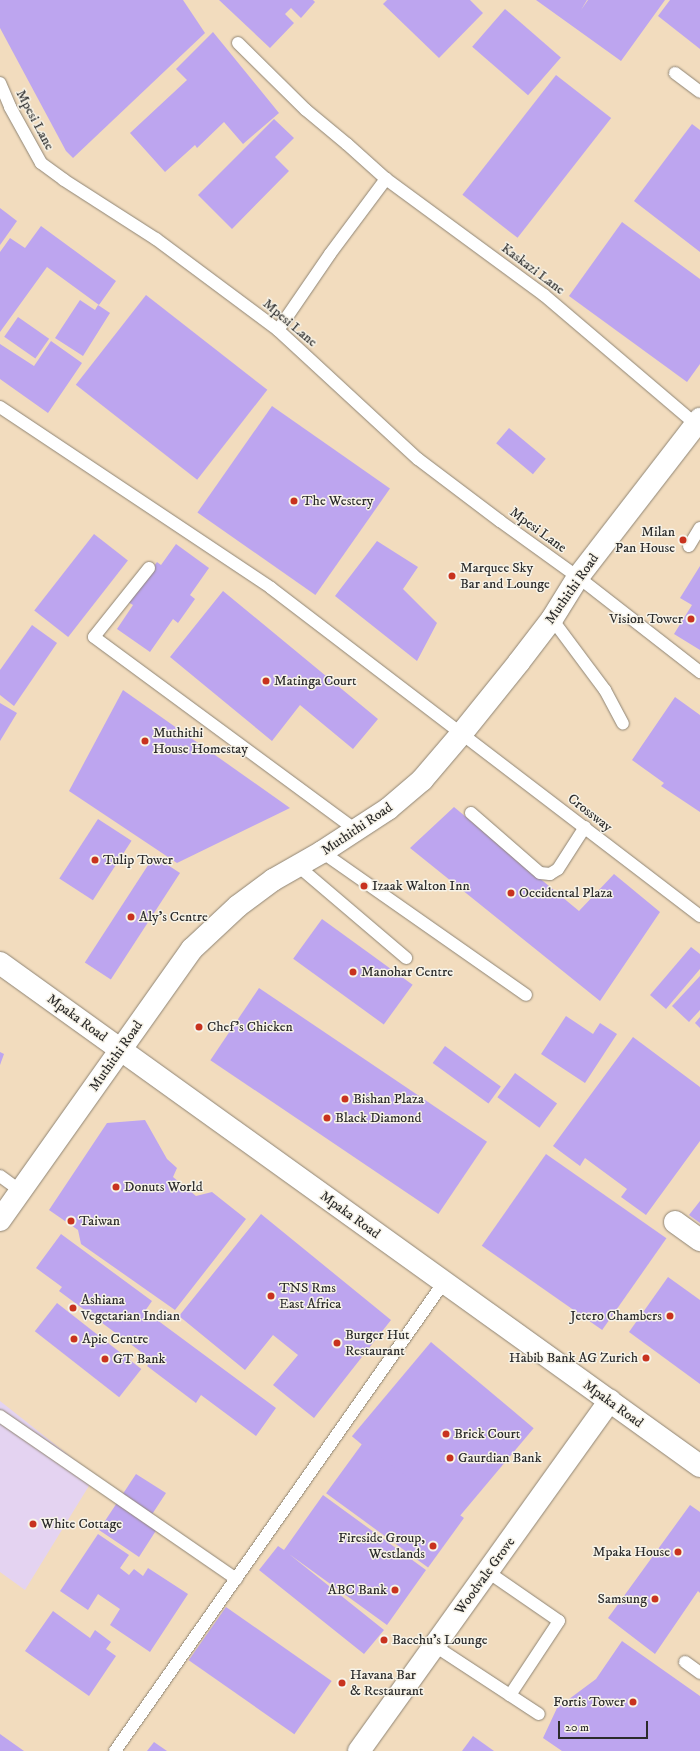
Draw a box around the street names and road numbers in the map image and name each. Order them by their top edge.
street label: Mpesi Lane [12,87,58,153]
street label: Kaskazi Lane [498,240,568,298]
street label: Mpesi Lane [259,295,321,351]
street label: Mpesi Lane [506,504,570,556]
street label: Muthithi Road [542,551,602,627]
street label: Crossway [564,790,616,836]
street label: Muthithi Road [318,799,396,859]
street label: Mpaka Road [44,990,110,1046]
street label: Muthithi Road [86,1018,146,1094]
street label: Mpaka Road [317,1187,383,1243]
street label: Mpaka Road [580,1376,646,1432]
street label: Woodvale Grove [451,1534,519,1618]

